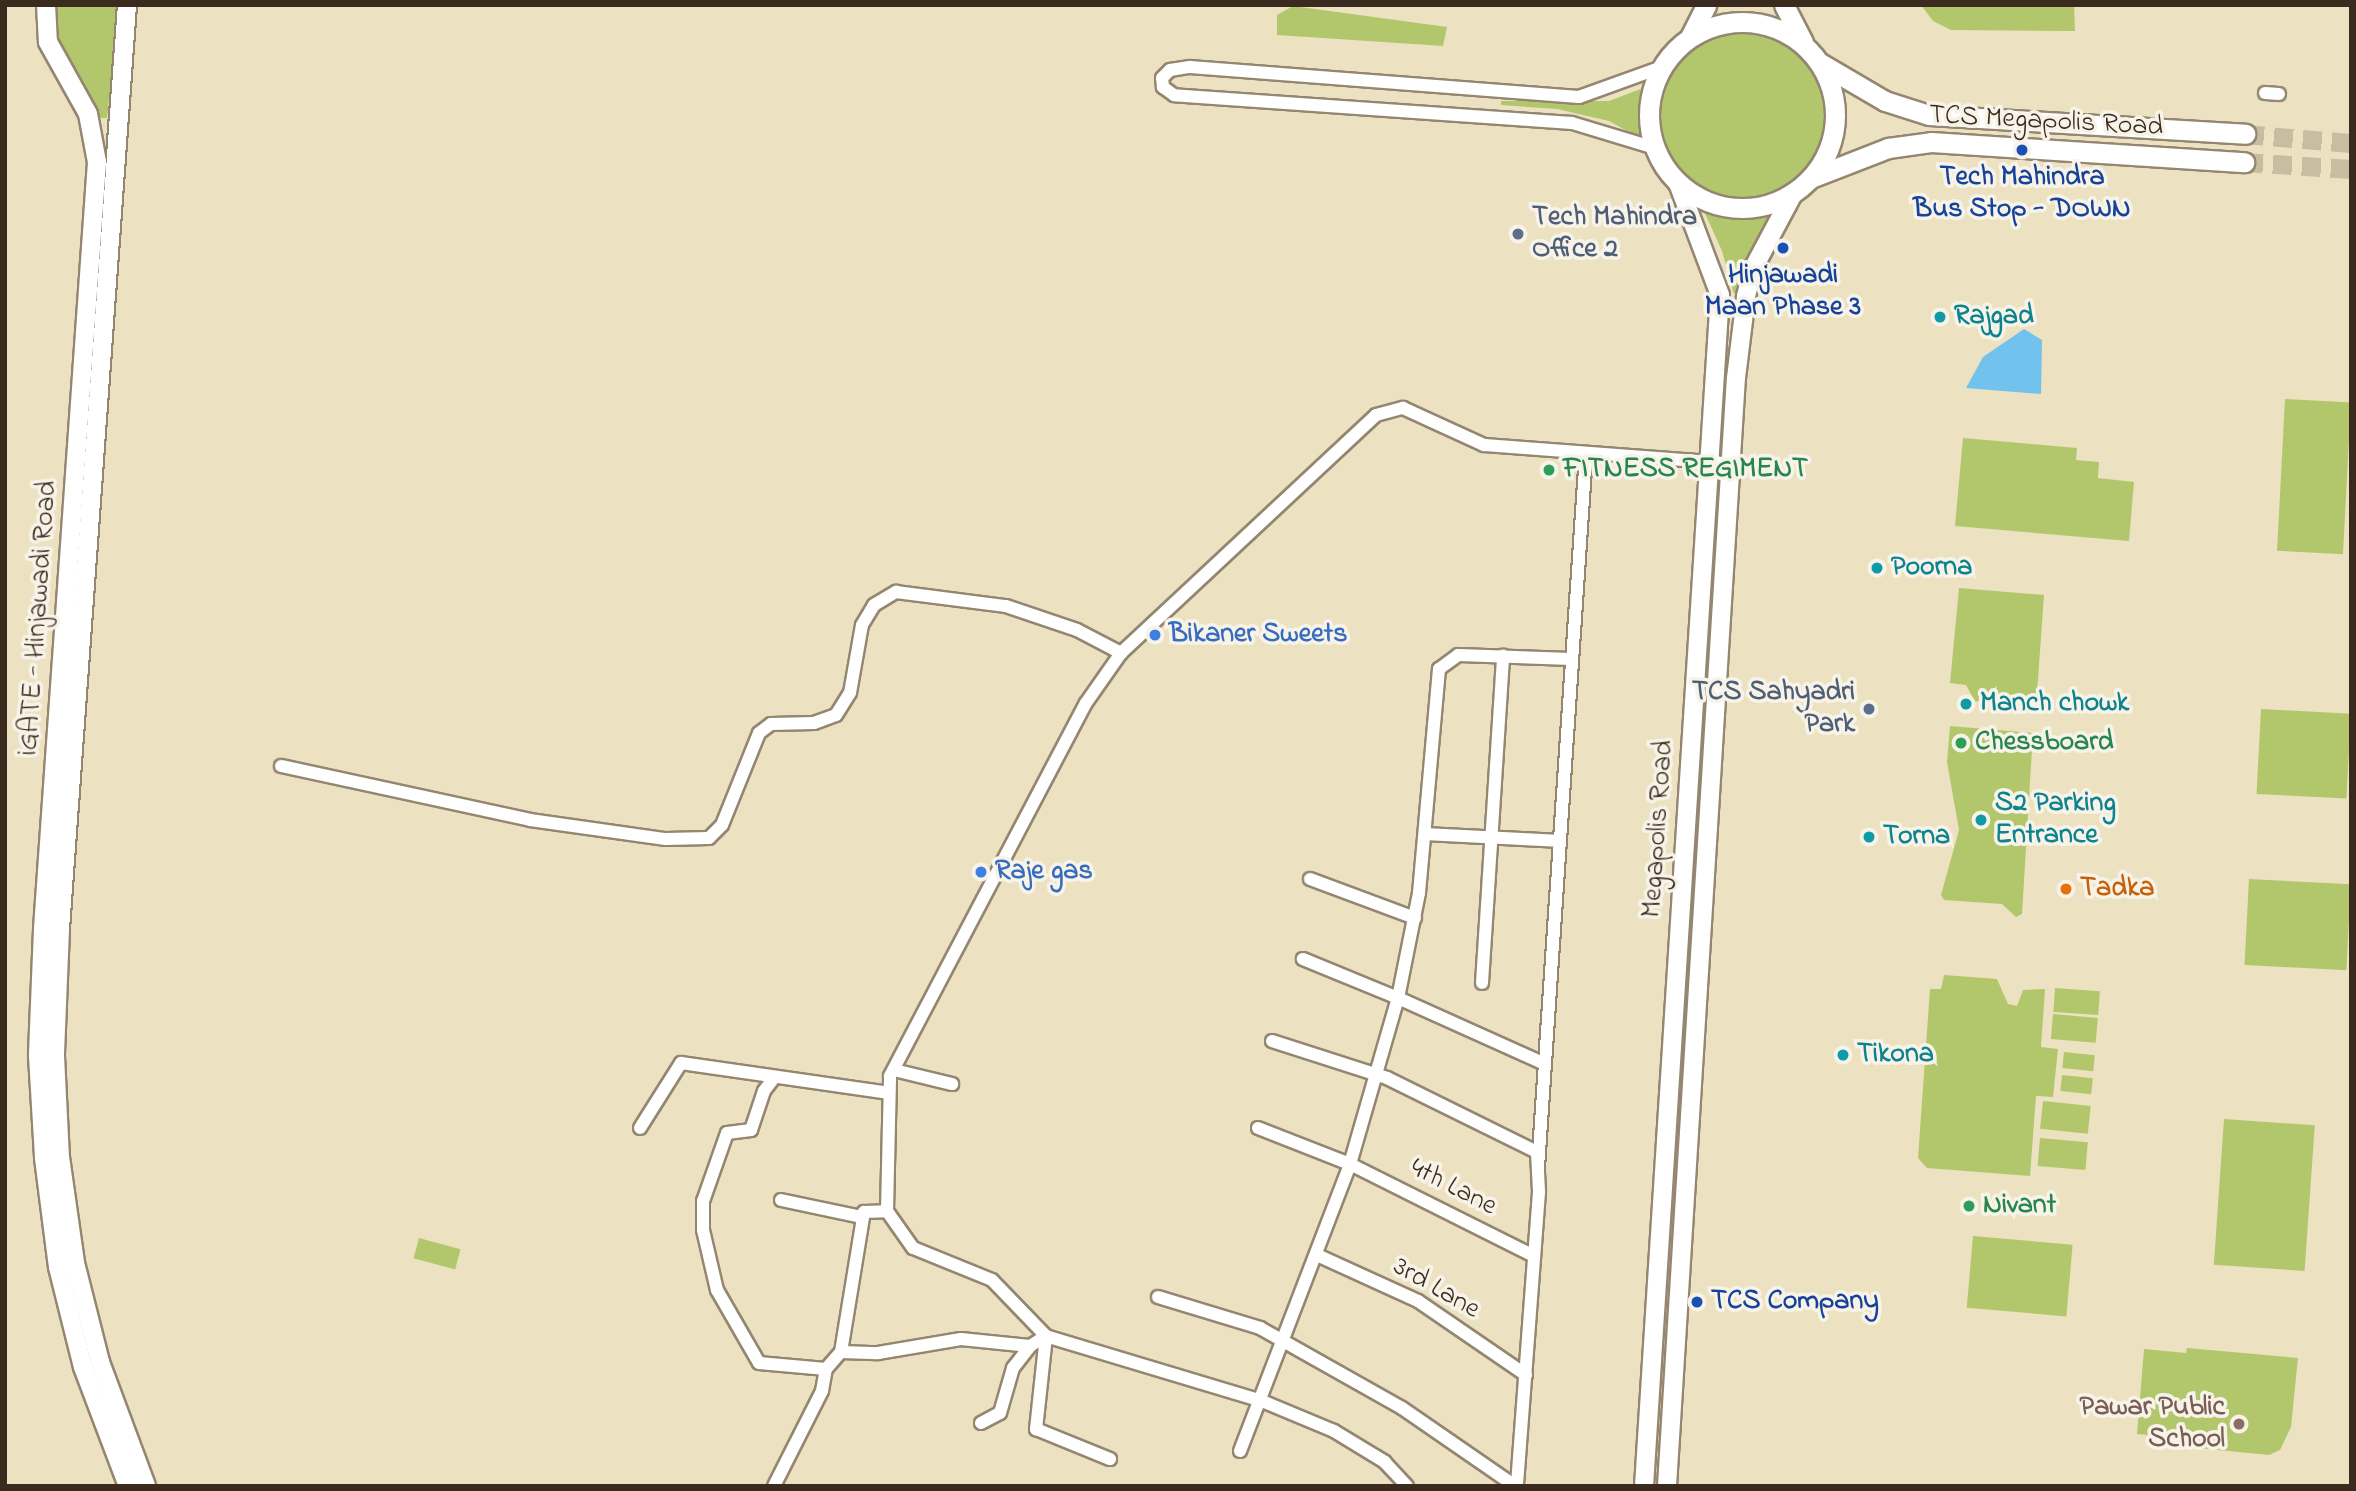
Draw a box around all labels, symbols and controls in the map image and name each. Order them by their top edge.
street label: TCS Megapolis Road [1928,99,2164,145]
marker: Tech Mahindra Bus Stop - DOWN [2014,142,2030,158]
place label: Tech Mahindra Bus Stop - DOWN [1913,161,2131,227]
place label: Tech Mahindra Office 2 [1532,201,1697,267]
marker: Tech Mahindra Office 2 [1510,226,1526,242]
marker: Hinjawadi Maan Phase 3 [1775,240,1791,256]
place label: Hinjawadi Maan Phase 3 [1705,259,1861,325]
place label: Rajgad [1954,300,2034,334]
marker: Rajgad [1932,309,1948,325]
place label: FITNESS REGIMENT [1563,453,1808,487]
marker: FITNESS REGIMENT [1541,462,1557,478]
street label: iGATE - Hinjawadi Road [13,479,65,757]
place label: Poorna [1891,551,1972,585]
marker: Poorna [1869,560,1885,576]
place label: Bikaner Sweets [1169,618,1347,652]
marker: Bikaner Sweets [1147,627,1163,643]
place label: TCS Sahyadri Park [1692,676,1855,742]
place label: Manch chowk [1980,687,2129,721]
marker: Manch chowk [1958,696,1974,712]
marker: TCS Sahyadri Park [1861,701,1877,717]
place label: Chessboard [1975,726,2114,760]
marker: Chessboard [1953,735,1969,751]
street label: Megapolis Road [1636,739,1682,919]
place label: S2 Parking Entrance [1995,787,2116,853]
marker: S2 Parking Entrance [1973,812,1989,828]
place label: Torna [1883,820,1950,854]
marker: Torna [1861,829,1877,845]
place label: Raje gas [995,855,1093,889]
marker: Raje gas [973,864,989,880]
place label: Tadka [2080,872,2154,906]
marker: Tadka [2058,881,2074,897]
place label: Tikona [1857,1038,1934,1072]
marker: Tikona [1835,1047,1851,1063]
street label: 4th Lane [1404,1152,1502,1224]
place label: Nivant [1983,1189,2056,1223]
marker: Nivant [1961,1198,1977,1214]
street label: 3rd Lane [1387,1251,1485,1327]
place label: TCS Company [1711,1285,1879,1319]
marker: TCS Company [1689,1294,1705,1310]
place label: Pawar Public School [2080,1391,2225,1457]
marker: Pawar Public School [2231,1416,2247,1432]

